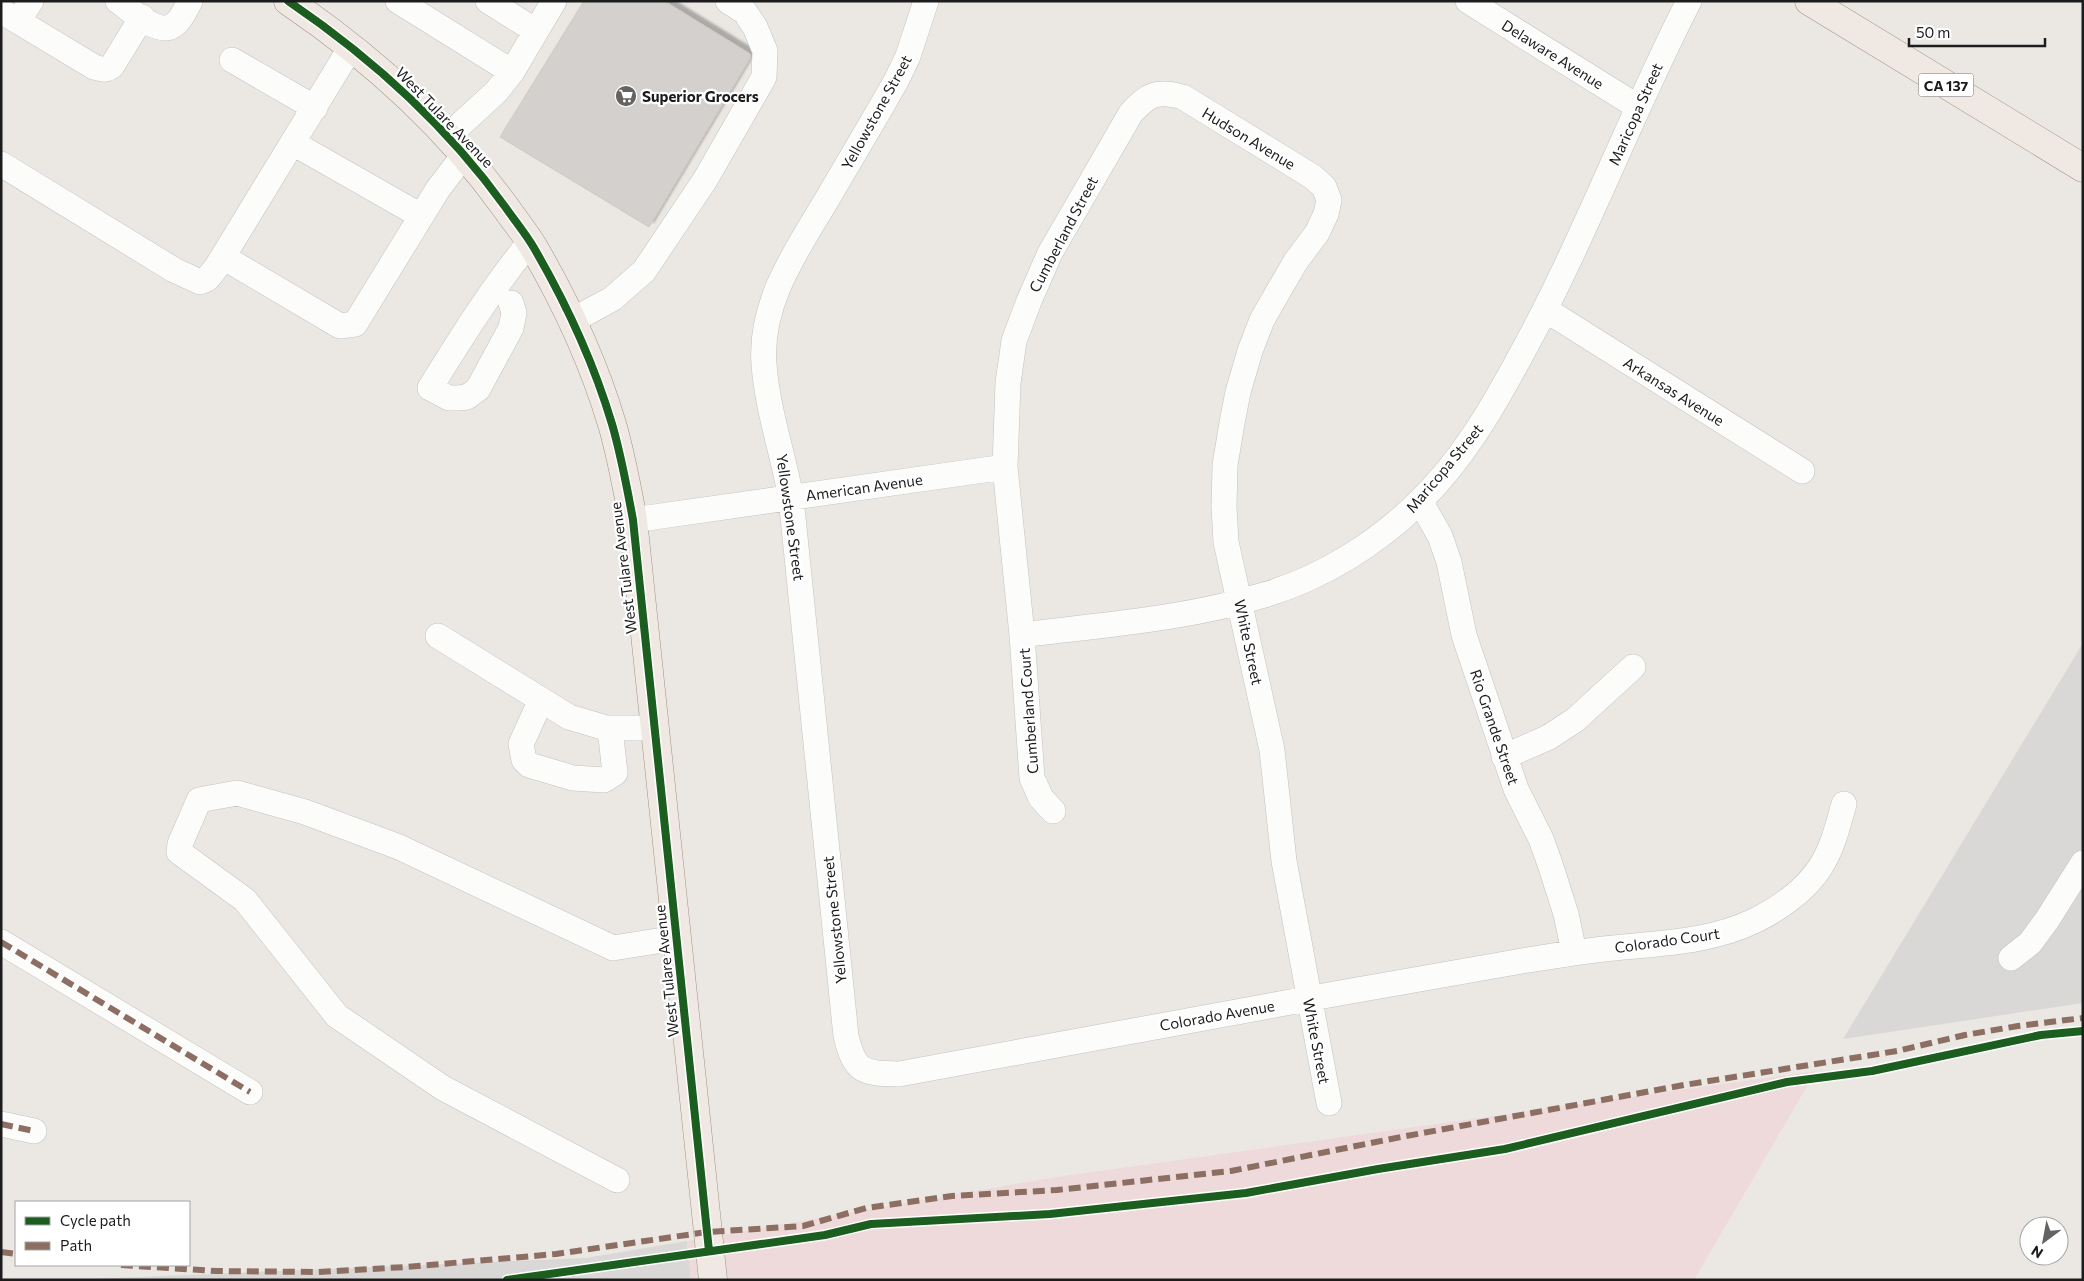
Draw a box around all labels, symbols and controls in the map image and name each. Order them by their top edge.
street label: Delaware Avenue [1499,15,1607,93]
scale bar [1909,15,2045,47]
text: 50 m [1916,23,1950,41]
street label: Yellowstone Street [837,52,915,172]
street label: Maricopa Street [1604,60,1666,168]
street label: West Tulare Avenue [392,63,498,171]
road number: CA 137 [1918,74,1974,96]
supermarket icon: Superior Grocers [614,84,638,108]
place label: Superior Grocers [642,87,759,105]
street label: Hudson Avenue [1199,103,1299,173]
street label: Cumberland Street [1025,173,1101,295]
street label: Arkansas Avenue [1620,353,1728,429]
street label: Maricopa Street [1402,420,1486,516]
street label: Yellowstone Street [773,452,809,582]
street label: American Avenue [804,470,924,504]
street label: West Tulare Avenue [606,501,640,635]
street label: White Street [1231,598,1267,686]
street label: Cumberland Court [1015,647,1041,775]
street label: Rio Grande Street [1467,667,1523,787]
street label: Yellowstone Street [818,855,850,985]
street label: West Tulare Avenue [650,904,682,1038]
street label: Colorado Court [1613,924,1721,956]
street label: Colorado Avenue [1158,996,1276,1034]
street label: White Street [1300,997,1334,1085]
legend [15,1201,190,1266]
text: Cycle path [60,1211,131,1229]
north arrow [2019,1216,2069,1266]
text: Path [60,1236,92,1254]
text: N [2028,1242,2046,1262]

